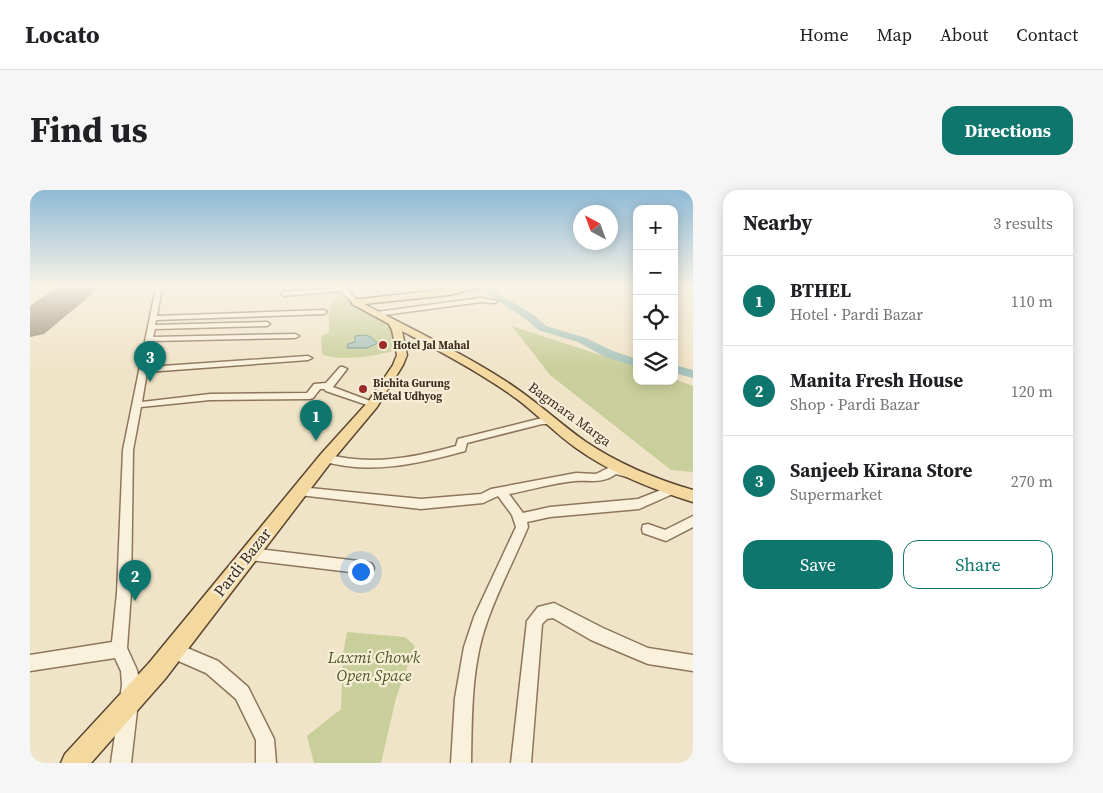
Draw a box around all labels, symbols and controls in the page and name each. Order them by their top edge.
text: Locato [25,18,100,51]
text: Home [800,22,849,47]
text: Map [877,22,912,47]
text: About [940,22,988,47]
text: Contact [1016,22,1078,47]
text: Find us [30,106,148,154]
button: Directions [942,106,1073,155]
north arrow [573,205,618,250]
map controls [633,205,678,385]
button: + [633,205,678,250]
text: Nearby [743,208,813,237]
text: 3 results [993,212,1053,234]
button: − [633,250,678,295]
text: BTHEL [790,277,851,303]
text: 1 [755,290,763,312]
text: 110 m [1011,290,1053,312]
button: locate [633,295,678,340]
text: Hotel · Pardi Bazar [790,303,923,325]
place label: Hotel Jal Mahal [393,338,470,353]
marker: Hotel Jal Mahal [377,339,389,351]
button: layers [633,340,678,385]
pin: 3 [134,341,166,382]
text: Manita Fresh House [790,367,963,393]
place label: Bichita Gurung Metal Udhyog [373,376,450,404]
street label: Bagmara Marga [524,377,616,451]
text: 2 [755,380,763,402]
text: 120 m [1011,380,1053,402]
marker: Bichita Gurung Metal Udhyog [357,383,369,395]
text: Shop · Pardi Bazar [790,393,920,415]
pin: 1 [300,400,332,441]
text: Sanjeeb Kirana Store [790,457,972,483]
text: 3 [755,470,763,492]
text: 270 m [1011,470,1053,492]
text: Supermarket [790,483,882,505]
street label: Pardi Bazar [208,523,276,601]
button: Save [743,540,893,589]
button: Share [903,540,1053,589]
your location [348,559,374,585]
pin: 2 [119,560,151,601]
park label: Laxmi Chowk Open Space [327,646,421,686]

